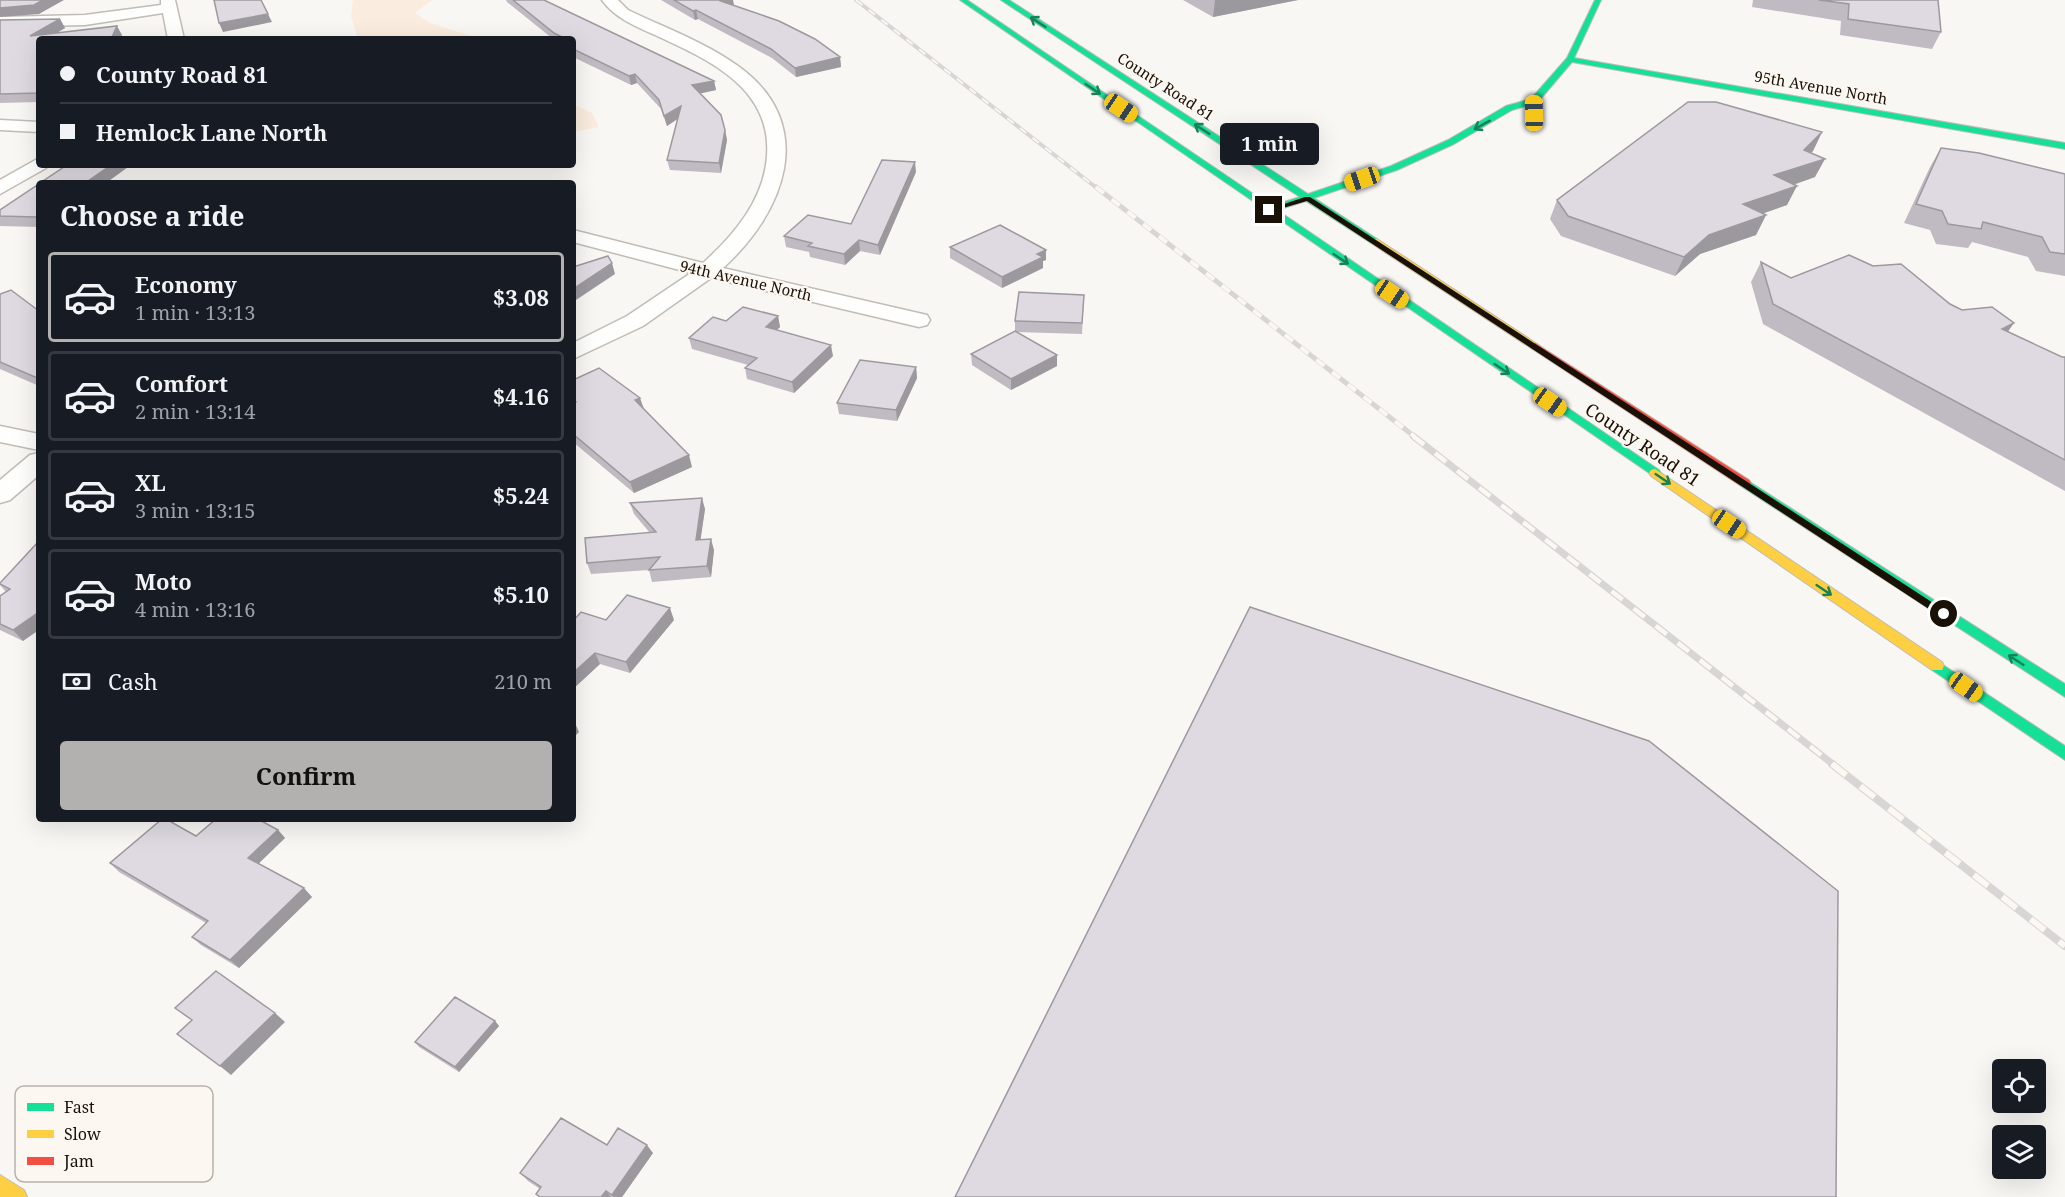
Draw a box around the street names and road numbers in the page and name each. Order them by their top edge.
street label: County Road 81 [1114,47,1218,125]
street label: 95th Avenue North [1753,65,1890,109]
street label: 94th Avenue North [678,255,814,305]
street label: County Road 81 [1581,397,1705,491]

